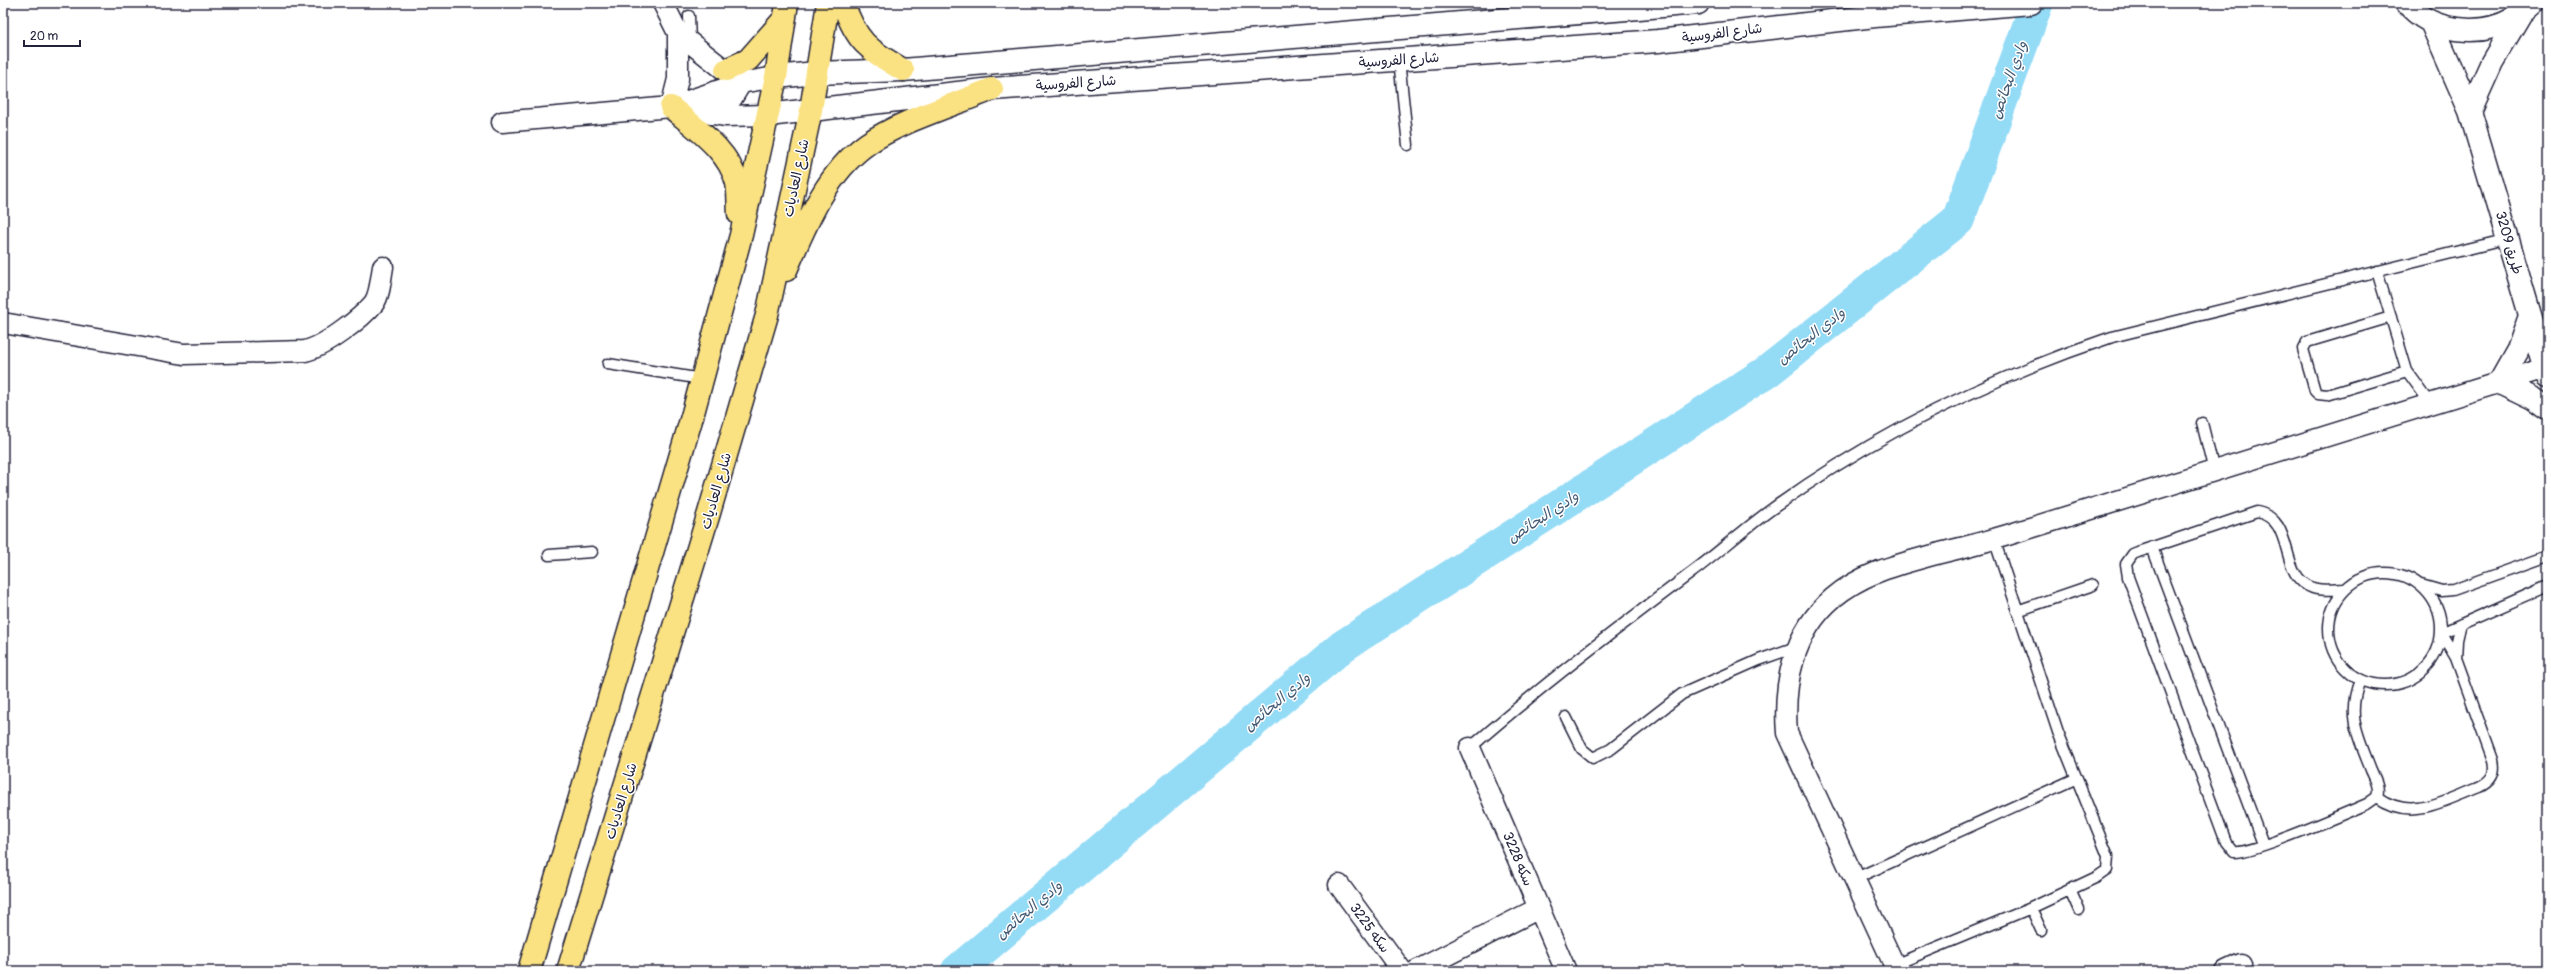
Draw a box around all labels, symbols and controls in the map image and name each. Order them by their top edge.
street label: شارع الفروسية [1681,20,1763,47]
scale bar [24,22,80,48]
text: 20 m [30,29,59,44]
water label: وادي البحائص [1986,38,2033,122]
street label: شارع الفروسية [1358,49,1440,72]
street label: شارع الفروسية [1035,72,1117,95]
street label: شارع العاديات [779,137,814,219]
street label: طريق 3209 [2492,209,2526,277]
water label: وادي البحائص [1773,303,1850,369]
street label: شارع العاديات [697,451,736,532]
water label: وادي البحائص [1504,487,1583,548]
water label: وادي البحائص [1240,668,1315,736]
street label: شارع العاديات [601,761,642,842]
street label: سكه 3228 [1499,829,1537,889]
water label: وادي البحائص [992,876,1067,944]
street label: سكه 3225 [1346,900,1394,956]

